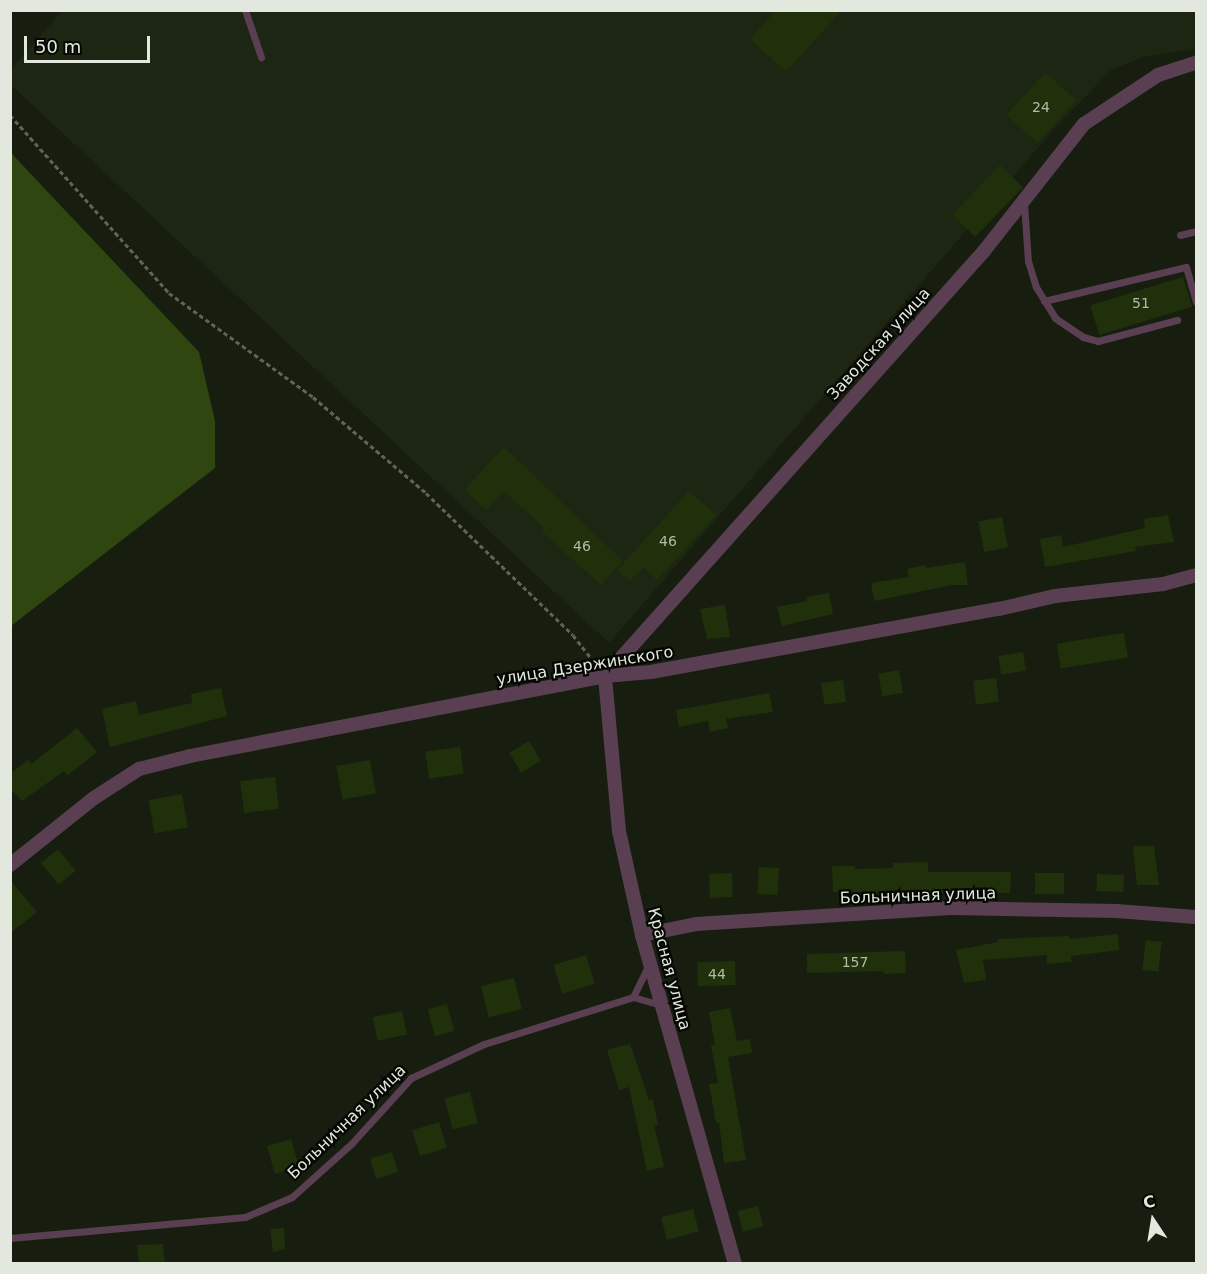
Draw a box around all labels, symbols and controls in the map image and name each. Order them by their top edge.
scale bar [27,24,153,62]
text: 50 m [35,36,81,57]
house number: 24 [1032,99,1050,115]
street label: Заводская улица [824,284,934,404]
house number: 51 [1132,295,1150,311]
house number: 46 [659,533,677,549]
house number: 46 [573,538,591,554]
street label: улица Дзержинского [495,643,675,689]
street label: Больничная улица [839,884,997,908]
street label: Красная улица [643,906,695,1032]
house number: 157 [842,954,868,970]
house number: 44 [708,966,726,982]
street label: Больничная улица [284,1061,410,1183]
north arrow [1123,1190,1183,1250]
text: С [1141,1191,1157,1212]

